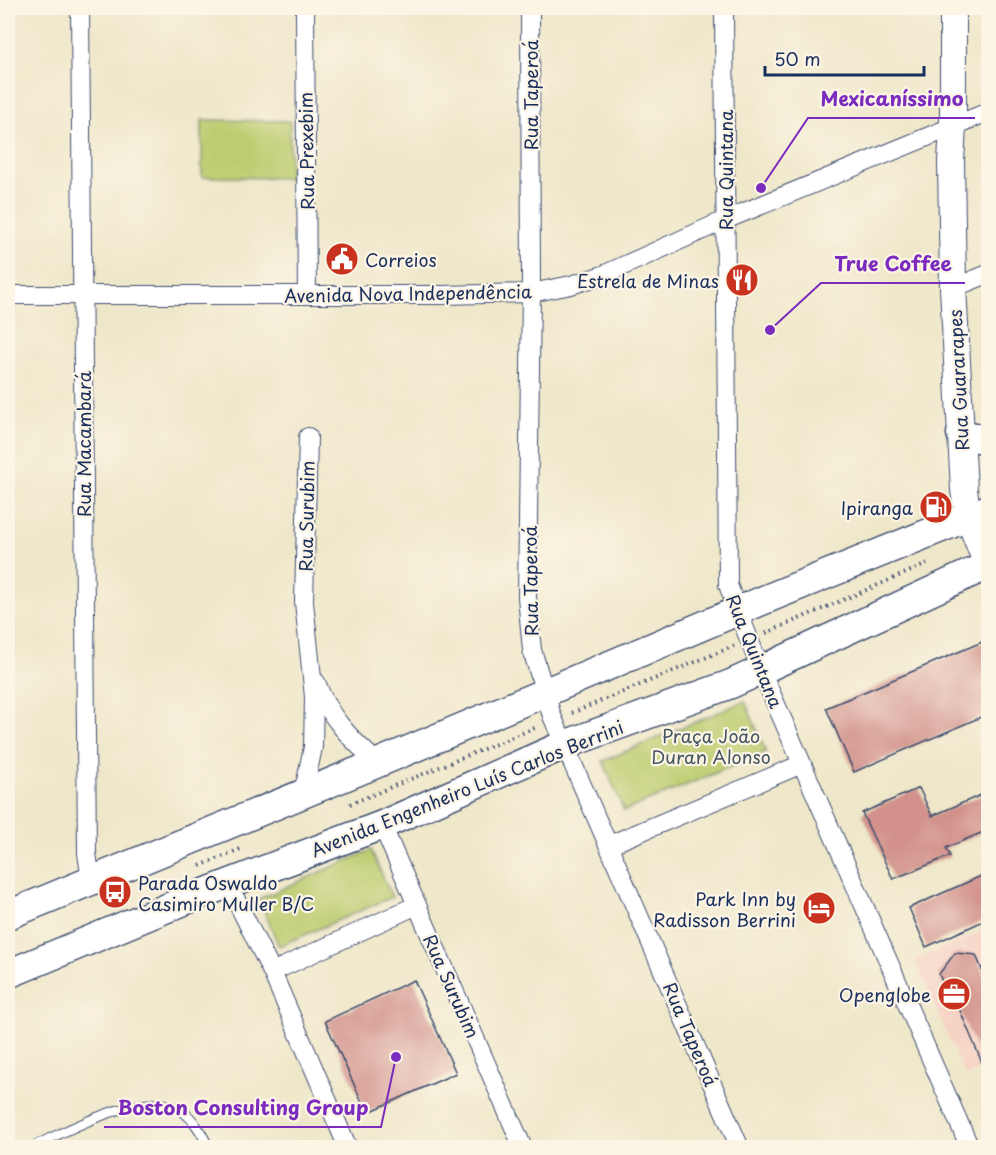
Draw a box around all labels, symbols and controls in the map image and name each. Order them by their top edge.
scale bar [765,39,924,77]
street label: Rua Taperoá [517,40,544,150]
text: 50 m [774,45,821,72]
callout: Mexicaníssimo [808,80,975,118]
text: Mexicaníssimo [821,83,964,113]
street label: Rua Prexebim [291,92,321,210]
street label: Rua Quintana [712,109,739,230]
public building icon: Correios [324,241,360,277]
callout: True Coffee [821,245,965,283]
place label: Correios [365,246,437,273]
text: True Coffee [834,248,952,278]
restaurant icon: Estrela de Minas [724,262,760,298]
place label: Estrela de Minas [577,267,719,294]
street label: Avenida Nova Independência [284,277,532,309]
street label: Rua Guararapes [941,309,975,451]
street label: Rua Macambará [70,370,97,517]
street label: Rua Surubim [292,460,320,572]
fuel station icon: Ipiranga [918,489,954,525]
place label: Ipiranga [841,494,914,521]
street label: Rua Taperoá [516,525,544,636]
street label: Rua Quintana [720,590,790,713]
street label: Avenida Engenheiro Luís Carlos Berrini [307,713,627,863]
park label: Praça João Duran Alonso [651,722,771,770]
place label: Parada Oswaldo Casimiro Muller B/C [138,869,314,917]
bus stop icon: Parada Oswaldo Casimiro Muller B/C [97,874,133,910]
place label: Park Inn by Radisson Berrini [653,885,796,933]
hotel icon: Park Inn by Radisson Berrini [801,890,837,926]
street label: Rua Surubim [417,930,487,1042]
office icon: Openglobe [936,976,972,1012]
street label: Rua Taperoá [657,978,725,1090]
place label: Openglobe [839,981,931,1008]
callout: Boston Consulting Group [104,1089,381,1127]
text: Boston Consulting Group [118,1092,368,1122]

